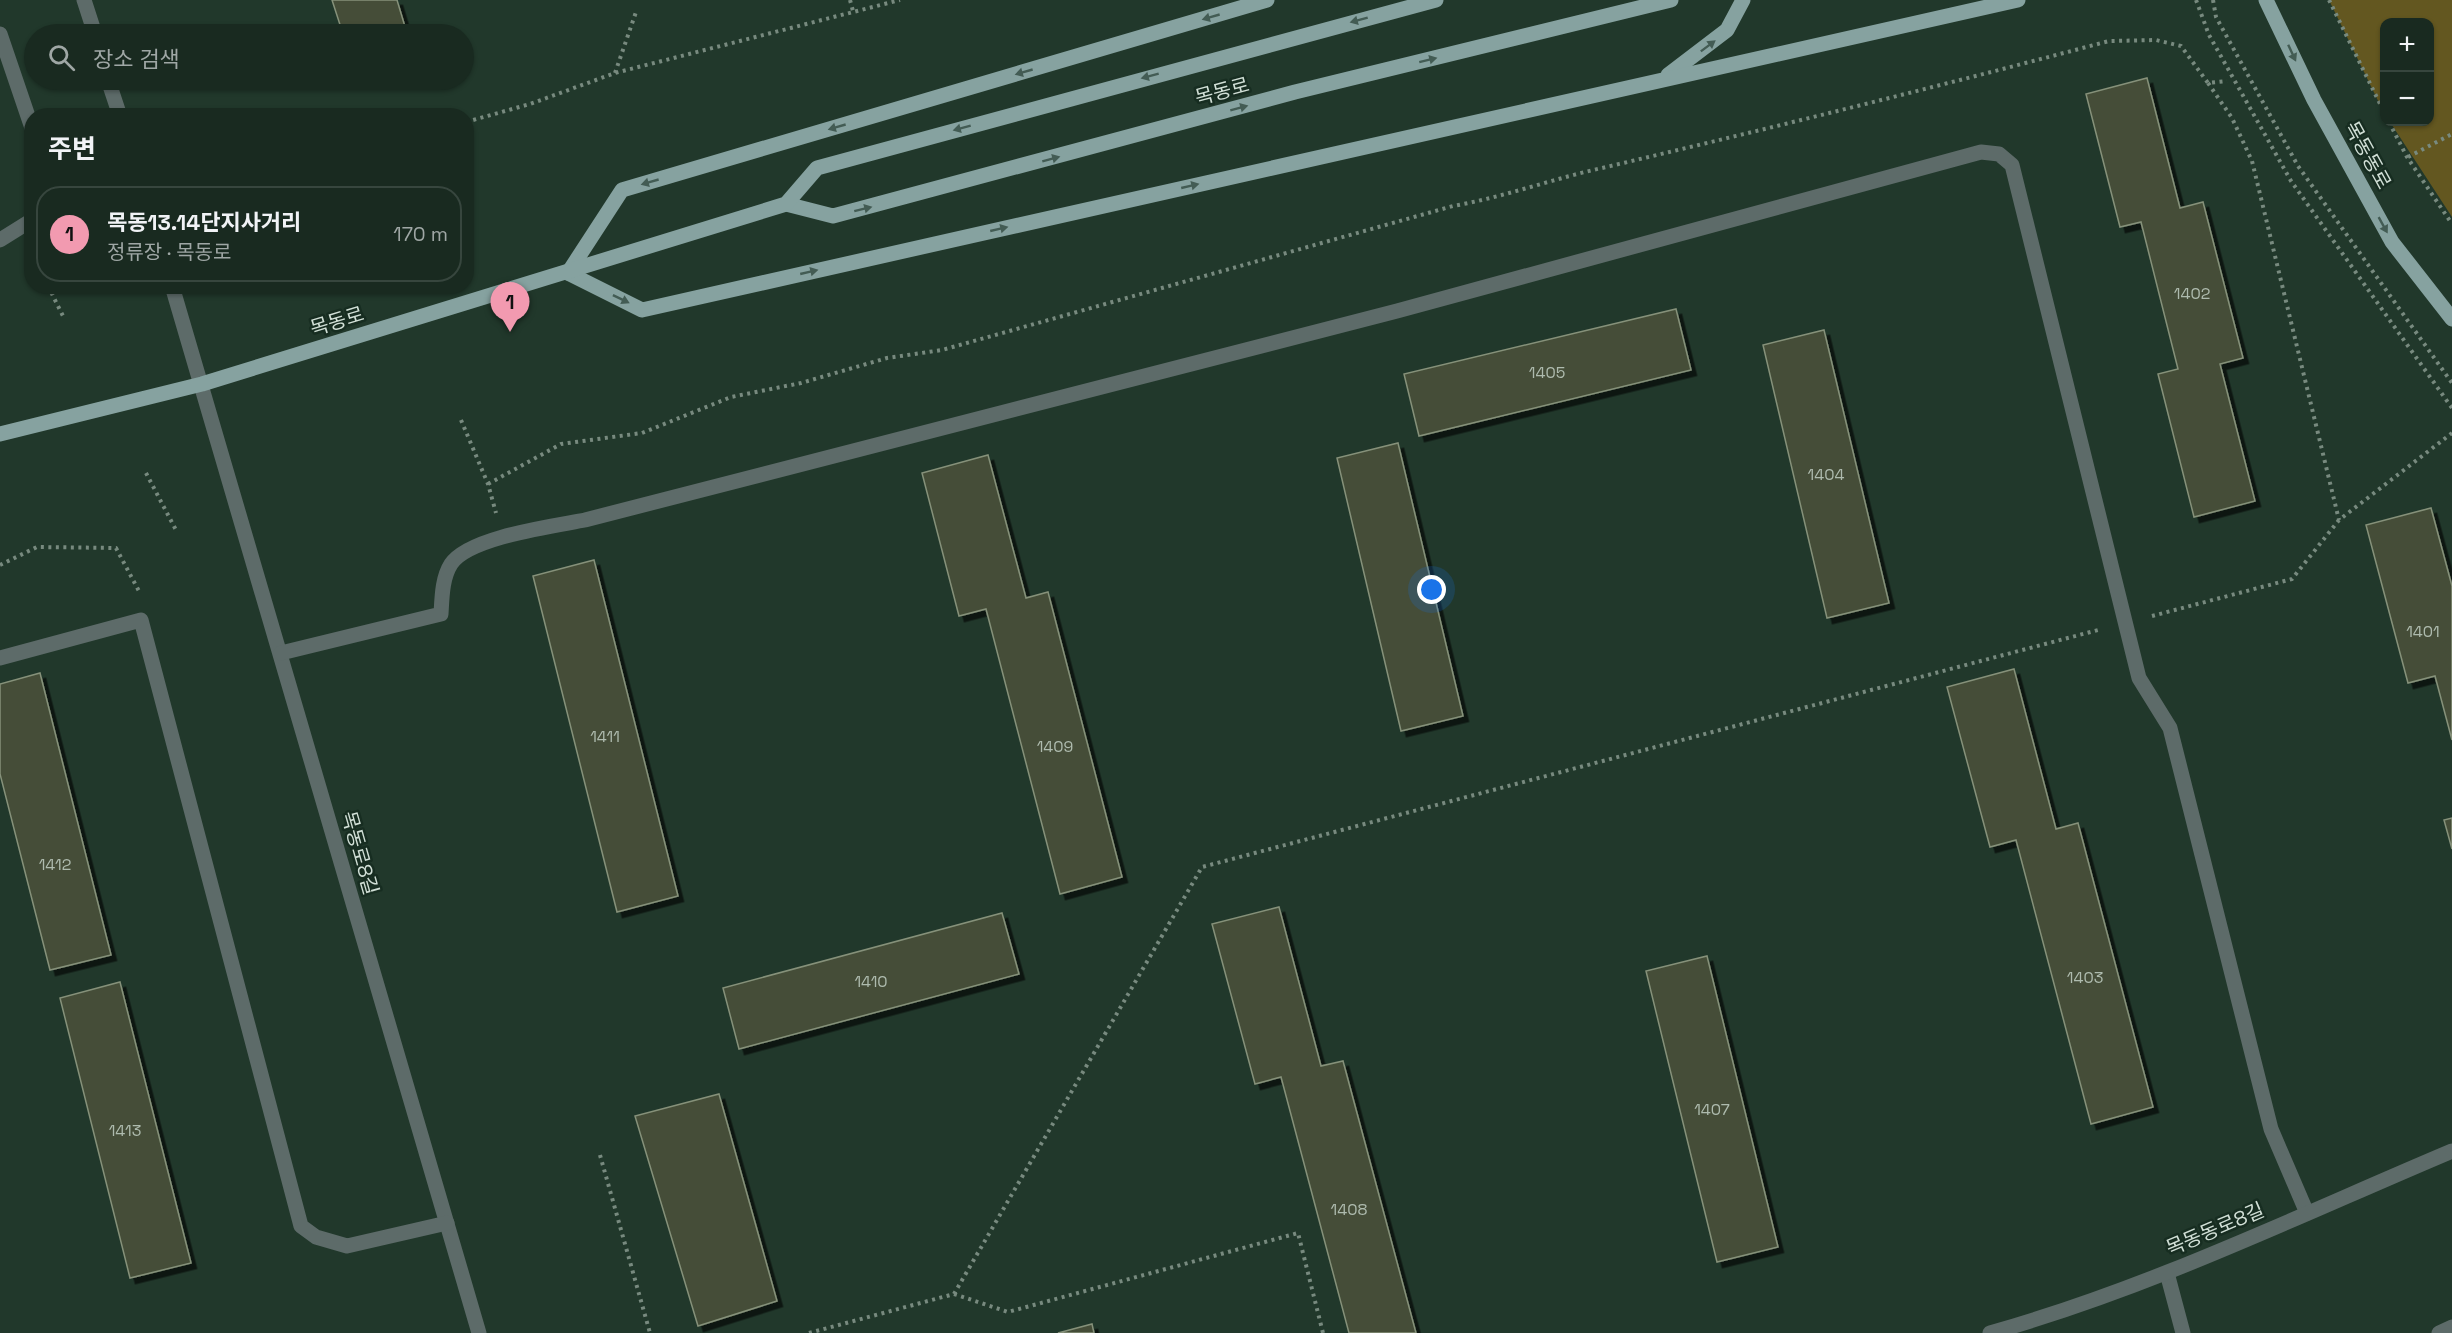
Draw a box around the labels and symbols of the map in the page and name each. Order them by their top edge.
one-way arrow [1202,12,1220,22]
one-way arrow [1350,16,1368,25]
one-way arrow [1701,41,1716,53]
one-way arrow [2287,44,2296,61]
one-way arrow [1419,54,1438,64]
one-way arrow [1015,68,1033,77]
street label: 목동로 [1192,71,1252,111]
one-way arrow [1141,72,1159,81]
one-way arrow [1230,102,1248,112]
street label: 목동동로 [2339,117,2397,193]
one-way arrow [828,123,846,132]
one-way arrow [953,123,971,133]
one-way arrow [1042,154,1060,163]
one-way arrow [641,178,659,187]
one-way arrow [1180,181,1199,191]
one-way arrow [854,203,872,213]
one-way arrow [2378,217,2388,234]
one-way arrow [990,224,1009,234]
one-way arrow [800,267,819,276]
pin: 1 [490,282,530,332]
house number: 1402 [2174,283,2210,304]
one-way arrow [612,294,629,304]
street label: 목동로 [307,300,367,342]
house number: 1405 [1529,362,1565,383]
house number: 1404 [1808,464,1844,485]
your location [1417,575,1446,604]
house number: 1401 [2406,621,2440,642]
house number: 1411 [590,726,620,747]
house number: 1409 [1037,736,1073,757]
street label: 목동로8길 [336,808,384,898]
house number: 1412 [39,854,71,875]
house number: 1403 [2067,967,2103,988]
house number: 1410 [854,971,888,992]
house number: 1407 [1694,1099,1730,1120]
house number: 1413 [109,1120,141,1141]
street label: 목동동로8길 [2162,1197,2268,1261]
house number: 1408 [1331,1199,1367,1220]

